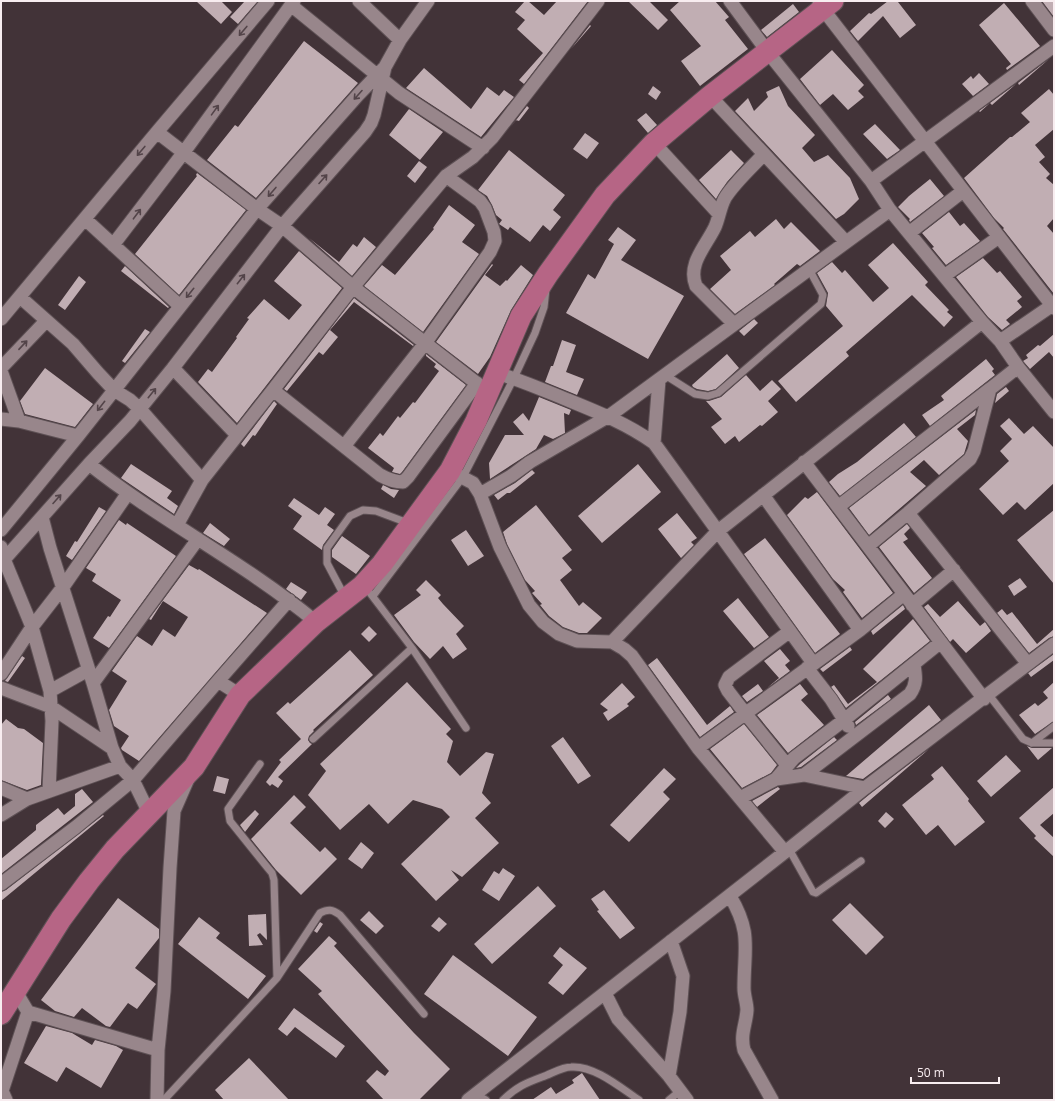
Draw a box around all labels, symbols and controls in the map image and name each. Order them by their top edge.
one-way arrow [239,25,248,36]
one-way arrow [353,90,363,100]
one-way arrow [210,104,219,115]
one-way arrow [136,146,145,157]
one-way arrow [319,174,328,184]
one-way arrow [267,187,277,197]
one-way arrow [132,208,141,219]
one-way arrow [236,274,245,285]
one-way arrow [186,288,195,299]
one-way arrow [19,339,28,350]
one-way arrow [148,388,157,399]
one-way arrow [97,401,106,412]
one-way arrow [53,494,62,504]
scale bar [911,1059,999,1085]
text: 50 m [917,1064,945,1081]

